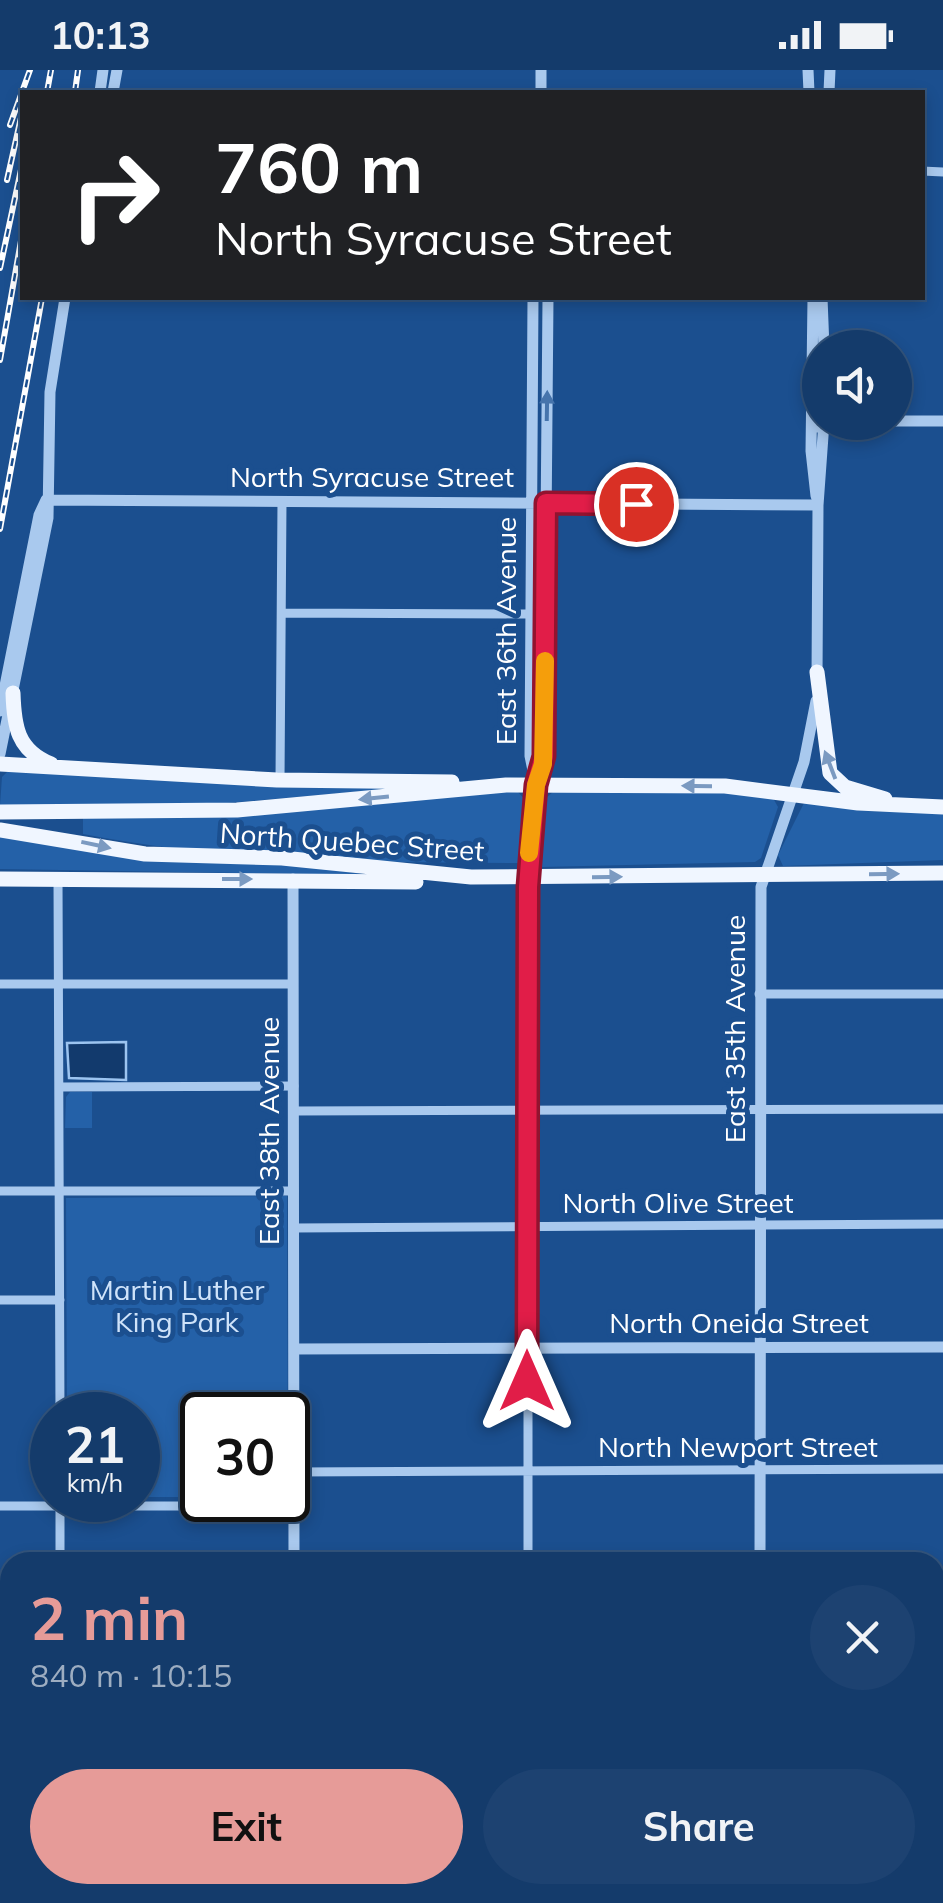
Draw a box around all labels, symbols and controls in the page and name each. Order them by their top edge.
text: 10:13 [50,11,151,59]
text: 760 m [215,123,423,211]
icon: right [50,130,180,260]
text: North Syracuse Street [215,210,672,266]
map controls [802,330,912,440]
button: sound [802,330,912,440]
one-way arrow [539,389,555,421]
street label: North Syracuse Street [230,459,514,494]
pin [594,462,679,547]
icon: arrive [609,477,664,532]
street label: East 36th Avenue [488,517,523,745]
one-way arrow [822,749,837,779]
one-way arrow [680,777,712,793]
one-way arrow [358,790,389,806]
street label: North Quebec Street [219,815,486,868]
one-way arrow [81,838,112,854]
one-way arrow [868,865,900,881]
one-way arrow [591,869,623,885]
one-way arrow [222,871,254,887]
street label: East 35th Avenue [717,915,752,1143]
street label: East 38th Avenue [251,1017,286,1245]
street label: North Olive Street [563,1185,794,1220]
park label: Martin Luther King Park [90,1272,265,1339]
street label: North Oneida Street [609,1305,869,1340]
position arrow [475,1329,579,1433]
speed limit sign: 30 [180,1392,310,1522]
text: 21 [65,1413,125,1476]
street label: North Newport Street [598,1429,878,1464]
text: km/h [67,1467,123,1498]
text: 2 min [30,1580,188,1655]
button: close [810,1585,915,1690]
text: 840 m · 10:15 [30,1655,232,1695]
button: Exit [30,1769,463,1884]
button: Share [483,1769,915,1884]

